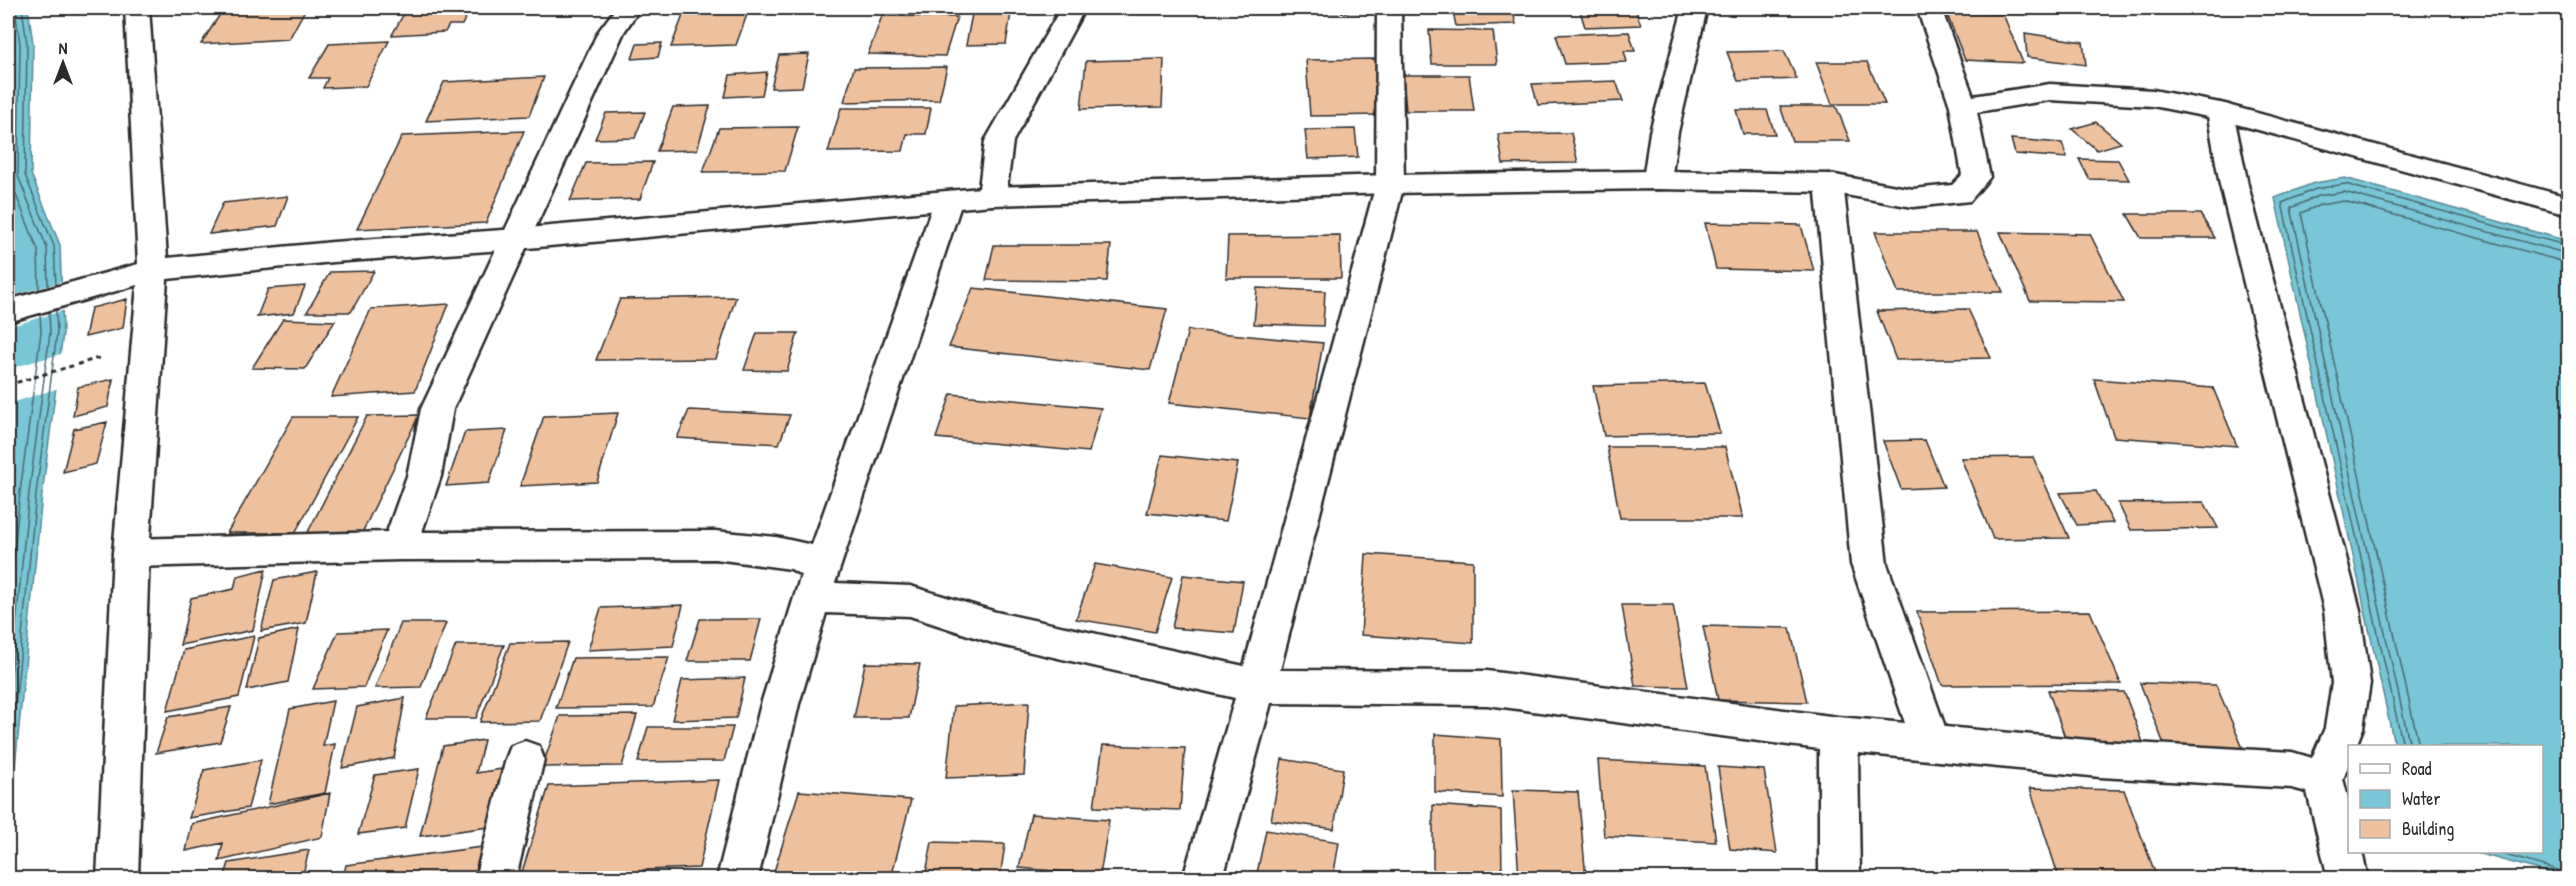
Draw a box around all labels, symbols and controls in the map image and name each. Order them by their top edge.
north arrow [33,33,93,93]
text: N [59,37,68,59]
legend [2348,745,2543,853]
text: Road [2402,756,2432,781]
text: Water [2402,786,2440,811]
text: Building [2402,816,2454,841]

